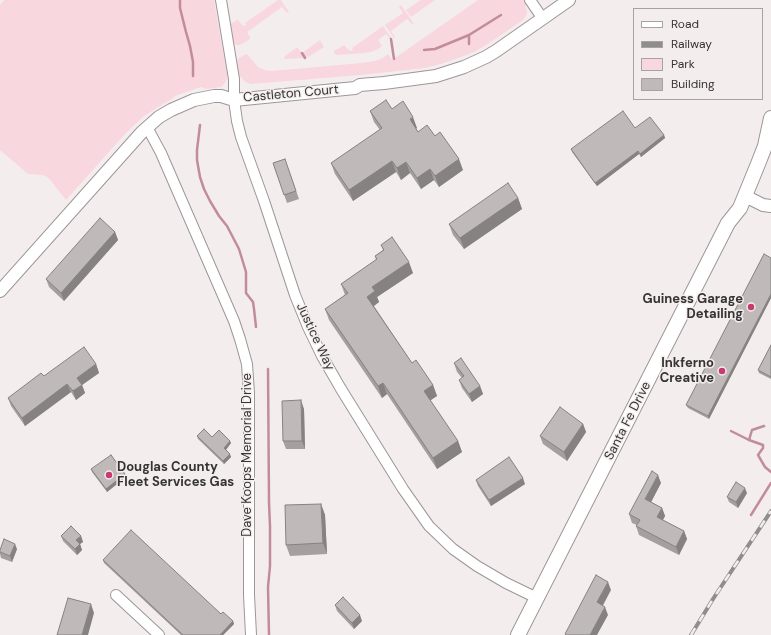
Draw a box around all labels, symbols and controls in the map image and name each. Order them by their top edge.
legend [633,8,763,100]
text: Road [671,16,699,32]
text: Railway [671,36,712,52]
text: Park [671,56,695,72]
text: Building [671,76,715,92]
street label: Castleton Court [243,82,339,106]
place label: Guiness Garage Detailing [643,292,743,323]
street label: Justice Way [293,301,337,373]
marker: Guiness Garage Detailing [746,302,756,312]
place label: Inkferno Creative [660,356,714,387]
marker: Inkferno Creative [717,366,727,376]
street label: Dave Koops Memorial Drive [240,373,256,537]
street label: Santa Fe Drive [602,379,654,463]
place label: Douglas County Fleet Services Gas [117,460,234,491]
marker: Douglas County Fleet Services Gas [104,470,114,480]

